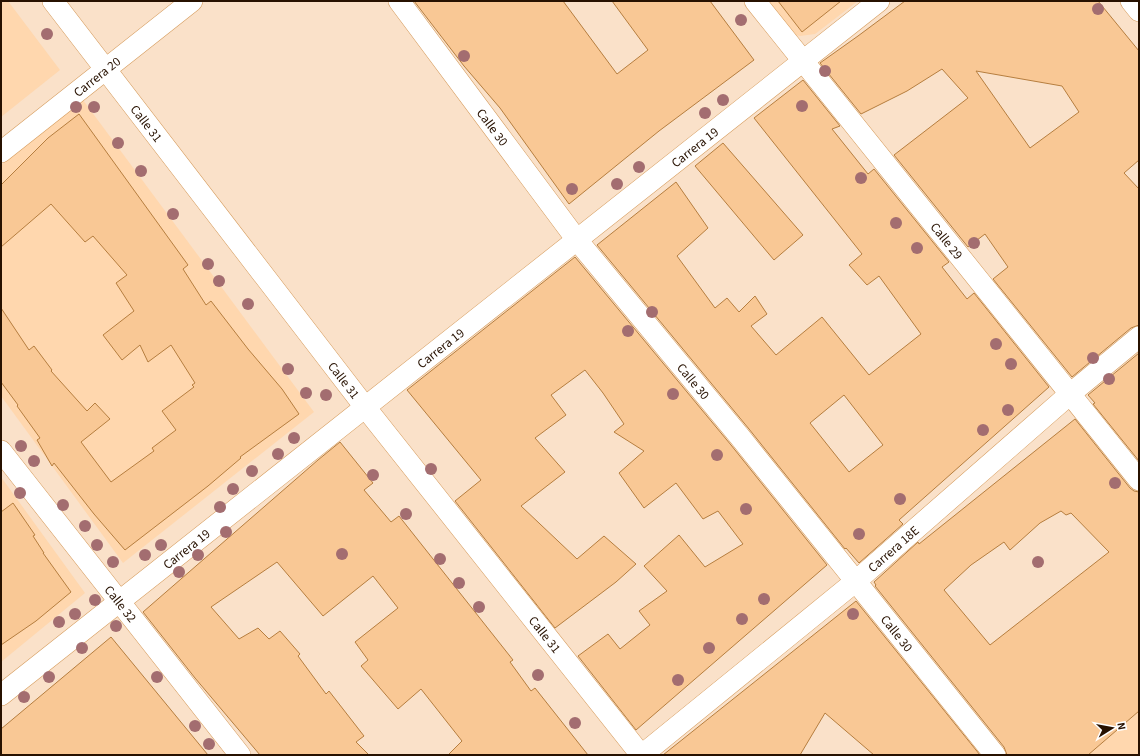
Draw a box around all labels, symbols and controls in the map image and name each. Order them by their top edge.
street label: Carrera 20 [70,53,125,101]
street label: Calle 31 [126,101,166,146]
street label: Calle 30 [472,105,512,150]
street label: Carrera 19 [668,123,723,172]
street label: Calle 29 [926,219,967,263]
street label: Carrera 19 [414,324,468,373]
street label: Calle 31 [323,358,364,403]
street label: Calle 30 [672,359,713,404]
street label: Carrera 18E [864,522,923,577]
street label: Carrera 19 [159,525,214,574]
street label: Calle 32 [100,582,140,626]
street label: Calle 30 [876,611,917,656]
street label: Calle 31 [524,613,565,657]
north arrow [1092,708,1132,748]
text: N [1113,721,1129,731]

